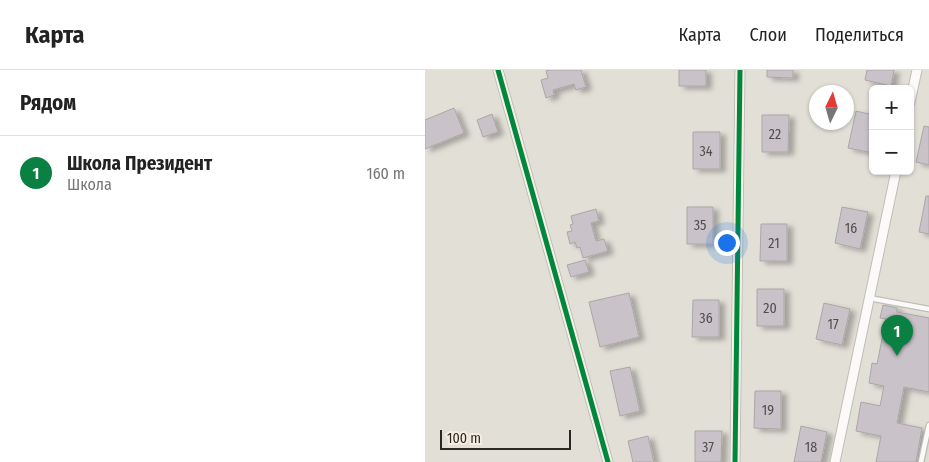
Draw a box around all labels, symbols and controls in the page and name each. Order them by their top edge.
text: Карта [25,21,84,49]
text: Карта [678,24,721,46]
text: Слои [749,24,787,46]
text: Поделиться [815,24,904,46]
north arrow [809,85,854,130]
map controls [869,85,914,175]
button: + [869,85,914,130]
text: Рядом [20,90,76,116]
house number: 22 [769,126,781,143]
button: − [869,130,914,175]
house number: 34 [699,143,713,160]
text: Школа Президент [67,152,212,175]
text: 1 [33,164,39,183]
text: 160 m [366,164,405,183]
text: Школа [67,175,112,194]
house number: 35 [694,217,706,234]
house number: 16 [845,220,857,237]
your location [714,230,740,256]
house number: 21 [768,235,780,252]
house number: 20 [763,300,777,317]
house number: 36 [699,310,713,327]
pin: 1 [881,315,913,356]
house number: 17 [827,316,839,333]
house number: 19 [762,402,774,419]
scale bar [440,427,571,450]
text: 100 m [447,430,481,447]
house number: 37 [702,439,714,456]
house number: 18 [805,439,817,456]

